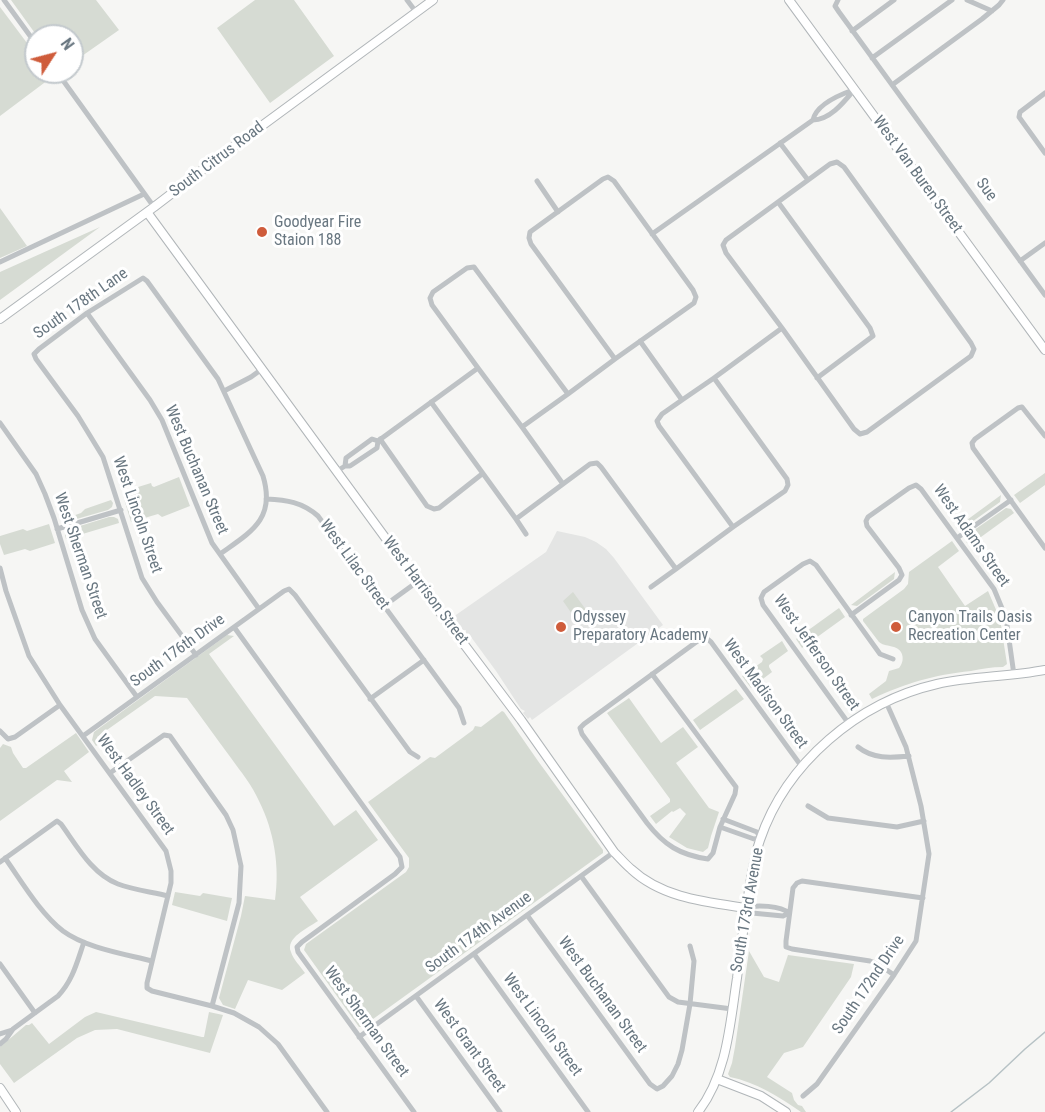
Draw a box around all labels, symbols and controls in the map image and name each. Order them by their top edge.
north arrow [24,24,84,84]
text: N [57,35,78,54]
street label: West Van Buren Street [868,113,966,237]
street label: South Citrus Road [166,118,268,202]
street label: Sue [971,175,1001,205]
place label: Goodyear Fire Staion 188 [274,213,361,251]
marker: Goodyear Fire Staion 188 [255,225,269,239]
street label: South 178th Lane [30,264,132,344]
street label: West Buchanan Street [160,402,232,538]
street label: West Lincoln Street [108,454,166,576]
street label: West Adams Street [929,481,1013,591]
street label: West Sherman Street [49,490,111,622]
street label: West Lilac Street [315,516,393,614]
street label: West Harrison Street [378,533,472,649]
street label: West Jefferson Street [769,591,863,715]
place label: Odyssey Preparatory Academy [573,608,708,646]
place label: Canyon Trails Oasis Recreation Center [908,608,1032,646]
street label: South 176th Drive [127,610,229,692]
marker: Odyssey Preparatory Academy [554,620,568,634]
marker: Canyon Trails Oasis Recreation Center [889,620,903,634]
street label: West Madison Street [719,635,811,753]
street label: West Hadley Street [92,731,178,839]
street label: South 173rd Avenue [728,846,768,974]
street label: South 174th Avenue [422,888,536,978]
street label: South 172nd Drive [829,932,909,1038]
street label: West Buchanan Street [553,933,651,1057]
street label: West Sherman Street [319,963,413,1081]
street label: West Lincoln Street [498,970,586,1080]
street label: West Grant Street [429,996,509,1096]

